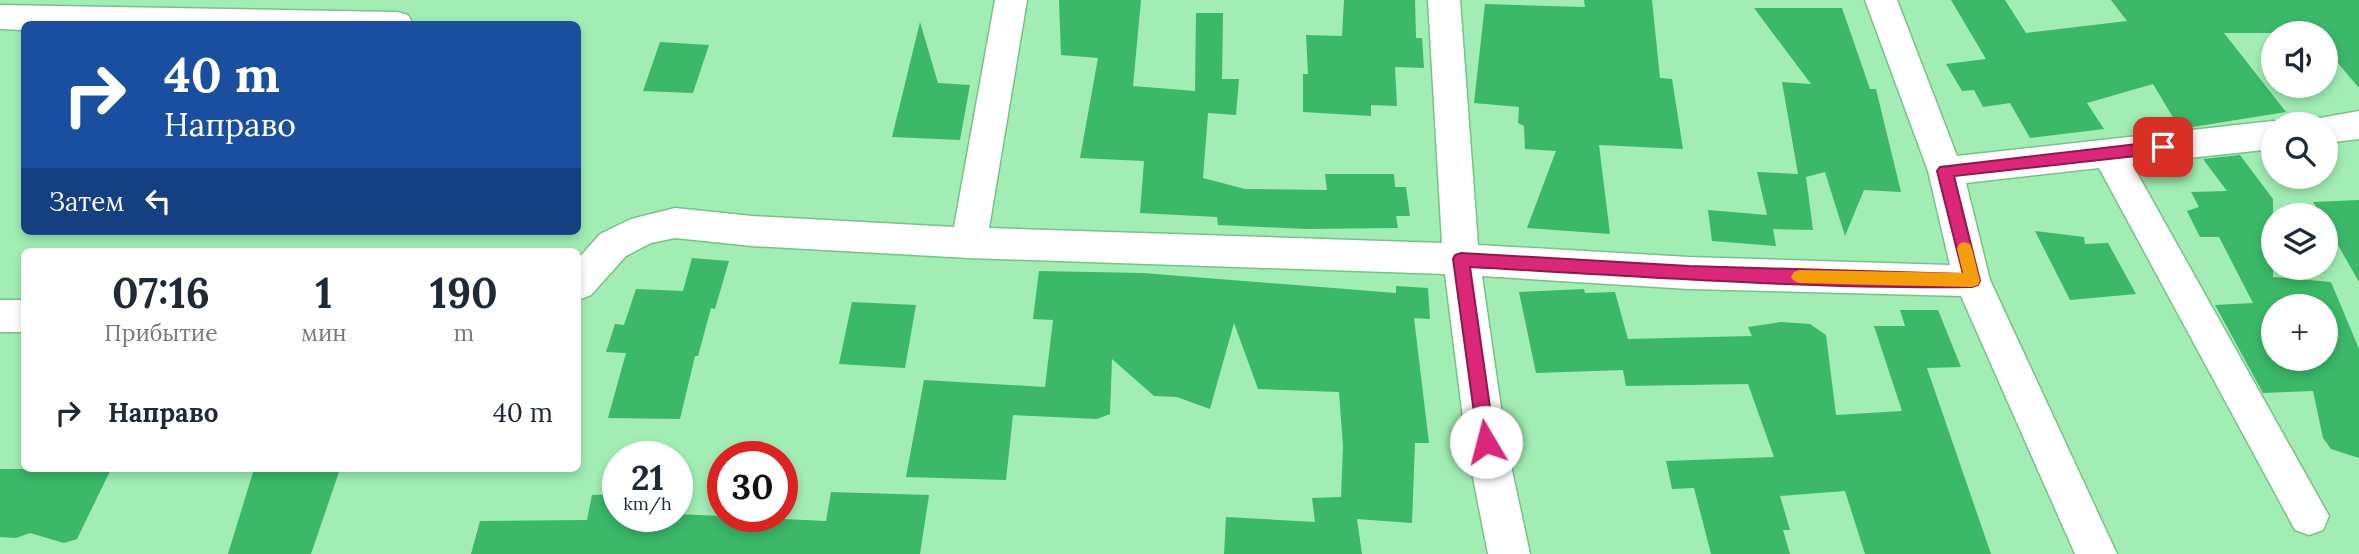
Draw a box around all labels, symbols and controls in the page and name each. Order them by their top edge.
map controls [2261,21,2338,371]
button: sound [2261,21,2338,98]
text: 40 m [164,43,280,105]
icon: right [49,49,140,140]
text: Направо [164,104,296,145]
button: search [2261,112,2338,189]
pin [2133,117,2193,177]
icon: arrive [2144,128,2182,166]
icon: left [139,182,177,220]
text: Затем [49,185,125,218]
button: layers [2261,203,2338,280]
text: 07:16 [112,266,210,320]
text: 1 [315,266,332,320]
text: 190 [430,266,498,320]
button: + [2261,294,2338,371]
text: Прибытие [104,318,218,347]
text: мин [301,318,347,347]
text: m [454,318,474,347]
icon: right [49,394,87,432]
text: Направо [108,396,219,429]
text: 40 m [493,396,553,429]
position arrow [1449,405,1523,479]
speed limit sign: 30 [707,441,798,532]
text: 21 [631,455,664,500]
text: km/h [623,492,672,515]

